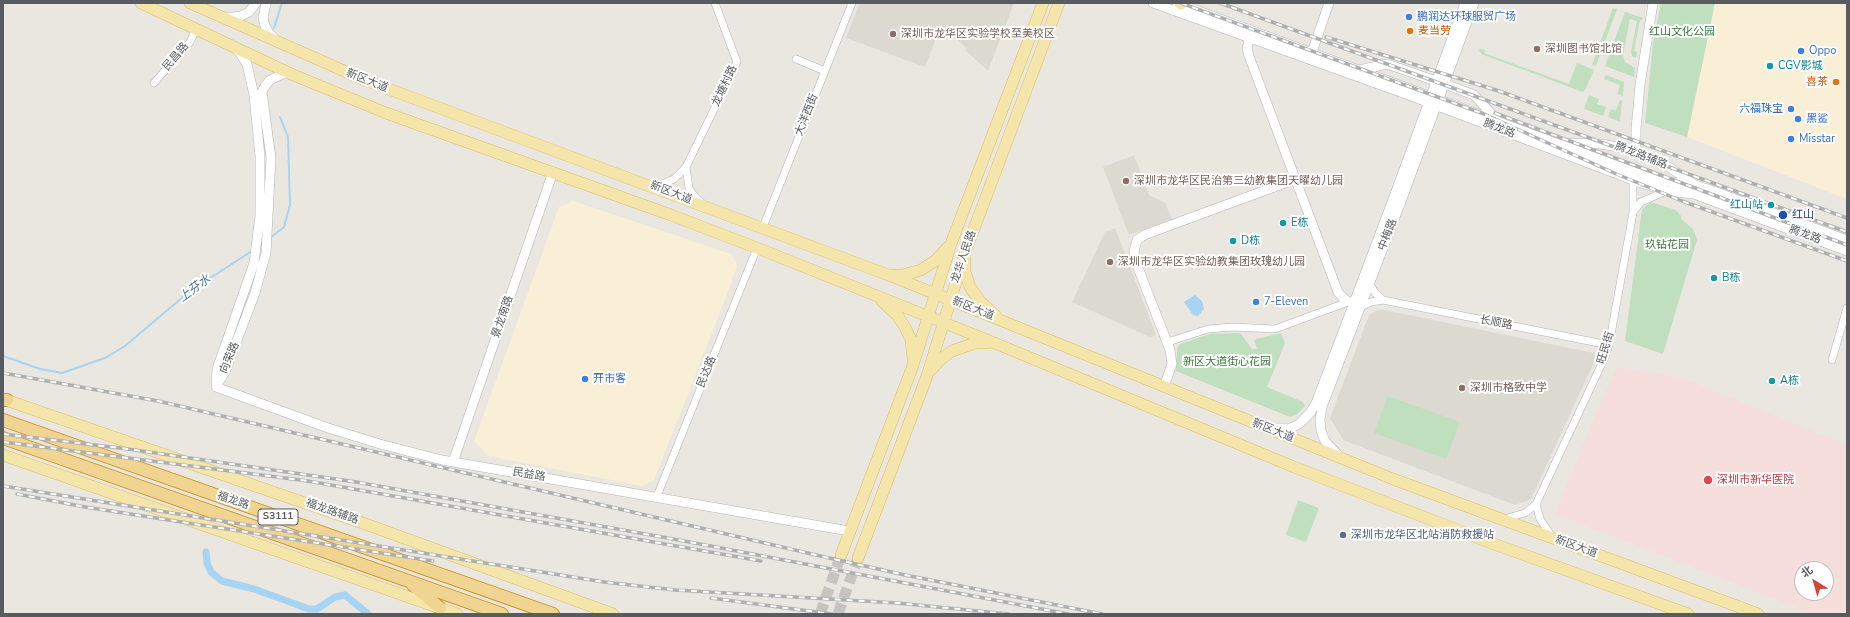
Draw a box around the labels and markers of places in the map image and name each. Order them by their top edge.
place label: 鹏润达环球服贸广场 [1417,10,1516,24]
marker: 鹏润达环球服贸广场 [1404,12,1414,22]
place label: 麦当劳 [1418,24,1451,38]
marker: 麦当劳 [1405,26,1415,36]
place label: 深圳市龙华区实验学校至美校区 [901,27,1055,41]
marker: 深圳市龙华区实验学校至美校区 [888,29,898,39]
place label: 深圳图书馆北馆 [1545,42,1622,56]
marker: 深圳图书馆北馆 [1532,44,1542,54]
place label: Oppo [1809,44,1836,58]
marker: Oppo [1796,46,1806,56]
place label: CGV影城 [1778,59,1823,73]
marker: CGV影城 [1765,61,1775,71]
place label: 喜茶 [1806,75,1828,89]
marker: 喜茶 [1831,77,1841,87]
place label: 六福珠宝 [1739,102,1783,116]
marker: 六福珠宝 [1786,104,1796,114]
place label: 黑鲨 [1806,112,1828,126]
marker: 黑鲨 [1793,114,1803,124]
place label: Misstar [1799,132,1835,146]
marker: Misstar [1786,134,1796,144]
place label: 深圳市龙华区民治第三幼教集团天曜幼儿园 [1134,174,1343,188]
marker: 深圳市龙华区民治第三幼教集团天曜幼儿园 [1121,176,1131,186]
place label: 红山站 [1730,198,1763,212]
marker: 红山站 [1766,200,1776,210]
place label: 红山 [1792,208,1814,222]
marker: 红山 [1777,209,1789,221]
place label: E栋 [1291,216,1308,230]
marker: E栋 [1278,218,1288,228]
place label: D栋 [1241,234,1260,248]
marker: D栋 [1228,236,1238,246]
place label: 深圳市龙华区实验幼教集团玫瑰幼儿园 [1118,255,1305,269]
marker: 深圳市龙华区实验幼教集团玫瑰幼儿园 [1105,257,1115,267]
place label: B栋 [1722,271,1740,285]
marker: B栋 [1709,273,1719,283]
place label: 7-Eleven [1264,295,1308,309]
marker: 7-Eleven [1251,297,1261,307]
place label: 开市客 [593,372,626,386]
marker: 开市客 [580,374,590,384]
place label: A栋 [1780,374,1799,388]
marker: A栋 [1767,376,1777,386]
place label: 深圳市格致中学 [1470,381,1547,395]
marker: 深圳市格致中学 [1457,383,1467,393]
place label: 深圳市新华医院 [1717,473,1794,487]
marker: 深圳市新华医院 [1702,474,1714,486]
place label: 深圳市龙华区北站消防救援站 [1351,528,1494,542]
marker: 深圳市龙华区北站消防救援站 [1338,530,1348,540]

